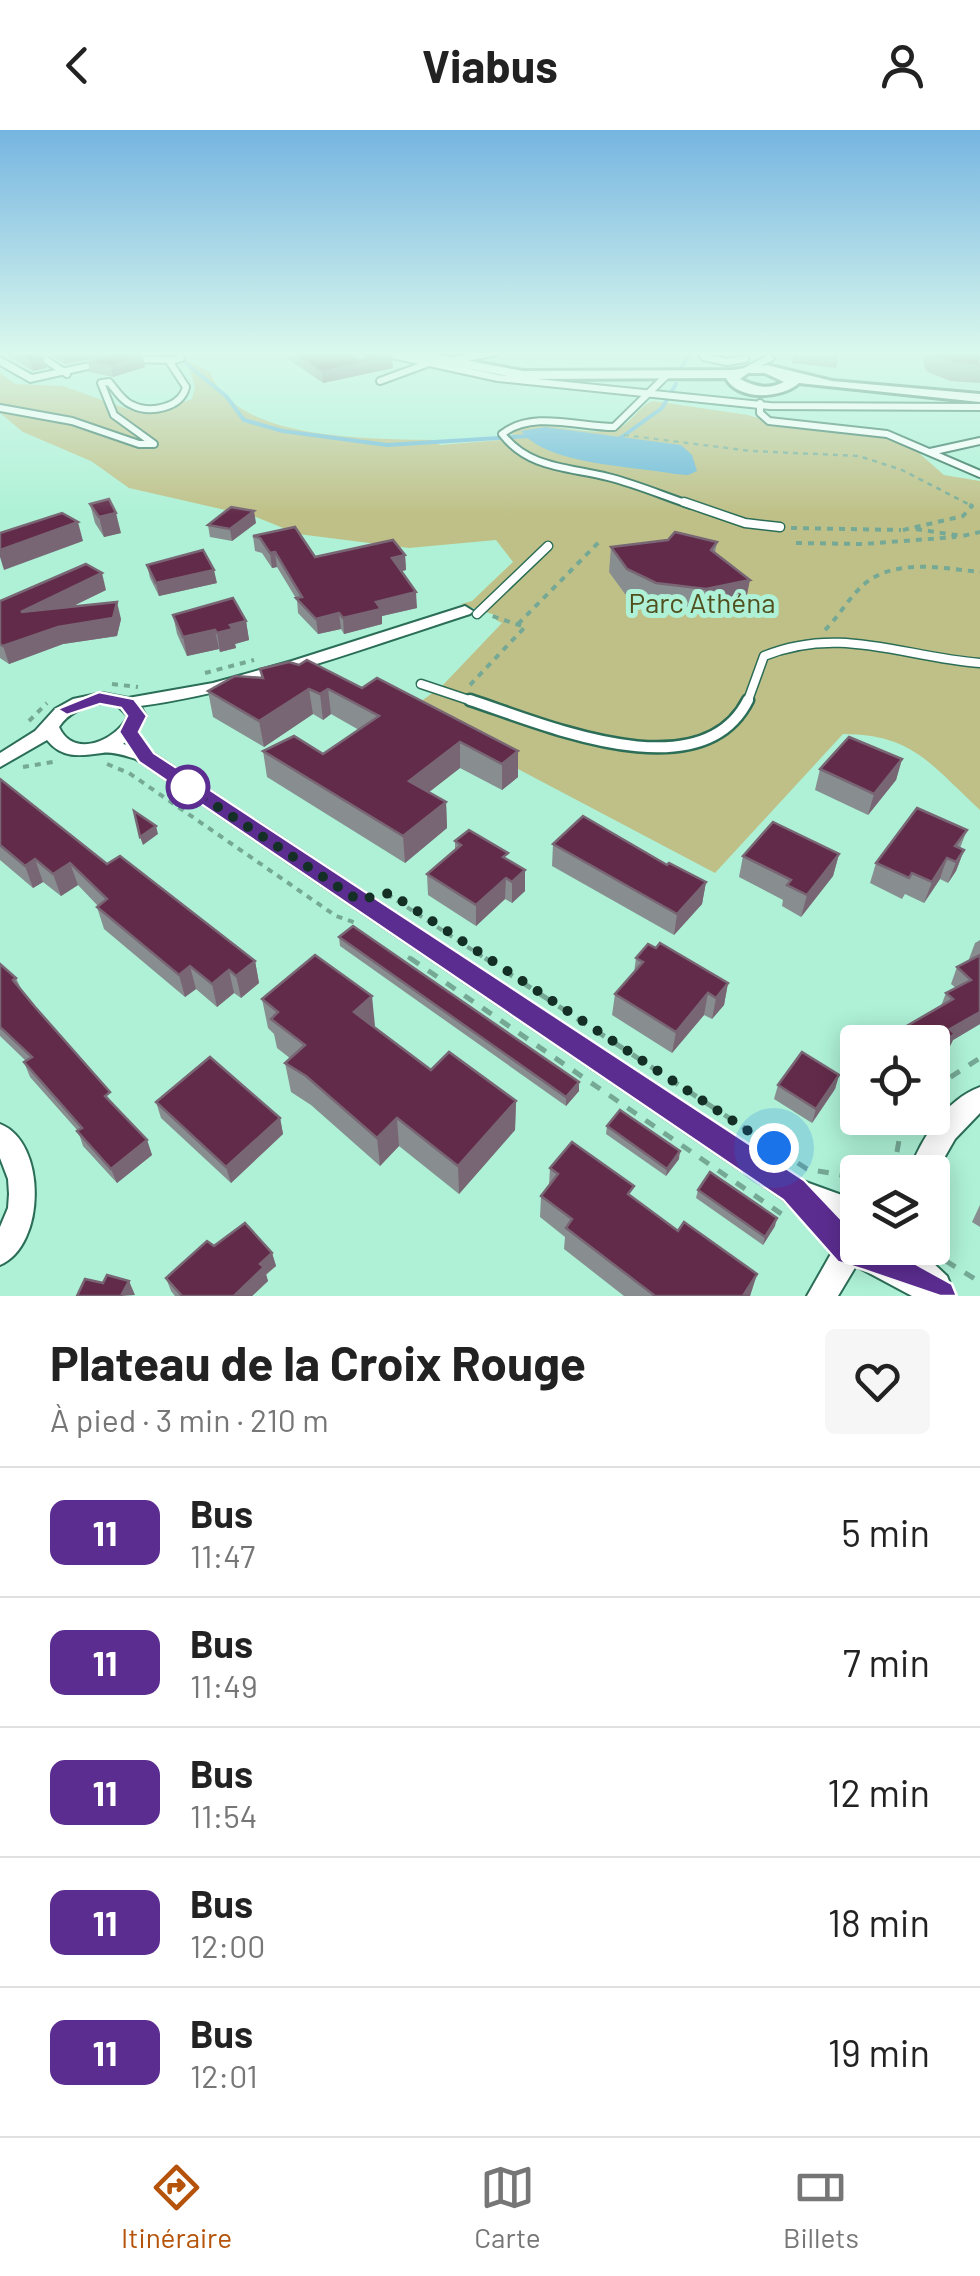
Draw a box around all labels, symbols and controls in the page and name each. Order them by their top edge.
icon: back [50,38,105,93]
text: Viabus [422,38,558,92]
icon: person [875,38,930,93]
park label: Parc Athéna [628,585,776,619]
unlabelled marker [167,766,209,808]
map controls [840,1025,950,1265]
button: locate [840,1025,950,1135]
your location [749,1123,799,1173]
button: layers [840,1155,950,1265]
button: heart [825,1329,930,1434]
text: Plateau de la Croix Rouge [50,1333,586,1391]
text: À pied · 3 min · 210 m [50,1400,329,1438]
text: Bus [190,1490,253,1536]
text: 5 min [841,1509,930,1555]
text: 11 [92,1511,118,1553]
text: 11:47 [190,1536,255,1574]
text: Bus [190,1620,253,1666]
text: 7 min [843,1639,930,1685]
text: 11 [92,1641,118,1683]
text: 11:49 [190,1666,258,1704]
text: Bus [190,1750,253,1796]
text: 12 min [827,1769,930,1815]
text: 11 [92,1771,118,1813]
text: 11:54 [190,1796,257,1834]
text: Bus [190,1880,253,1926]
text: 18 min [828,1899,930,1945]
text: 11 [92,1901,118,1943]
text: 12:00 [190,1926,265,1964]
text: Bus [190,2010,253,2056]
text: 19 min [828,2029,930,2075]
text: 11 [92,2031,118,2073]
text: 12:01 [190,2056,258,2094]
tab: Itinéraire [121,2160,232,2254]
tab: Carte [474,2160,541,2254]
tab: Billets [783,2160,859,2254]

